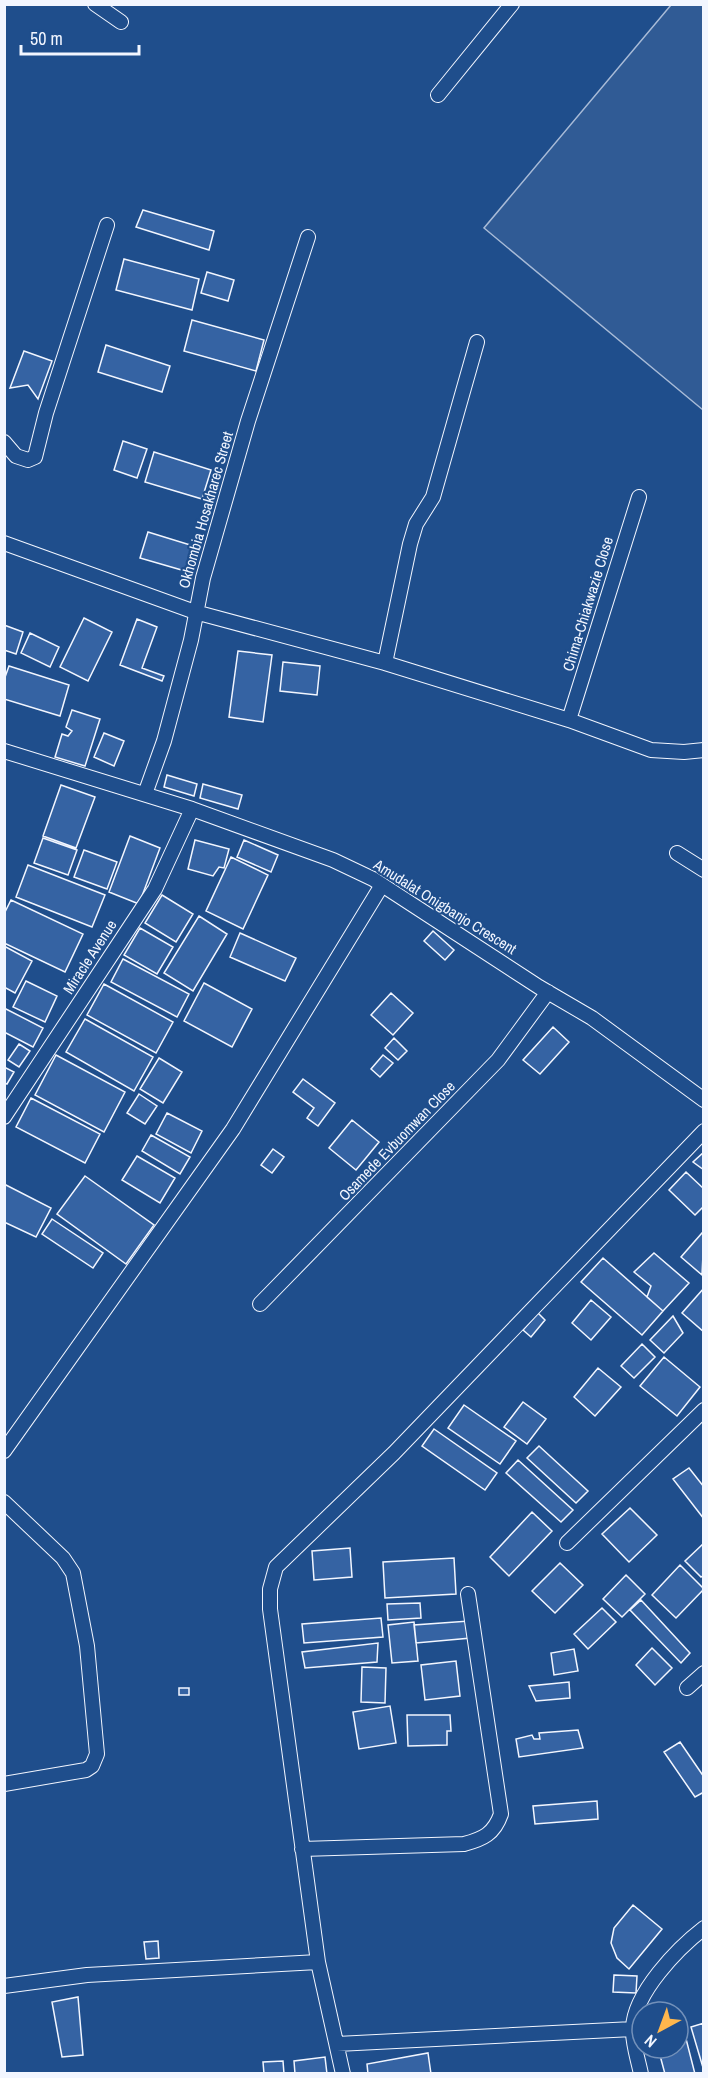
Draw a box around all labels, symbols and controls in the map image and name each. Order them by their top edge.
scale bar [21,18,140,56]
text: 50 m [30,26,63,51]
street label: Okhombia Hosakharec Street [173,429,238,591]
street label: Chima-Chiakwazie Close [557,534,618,674]
street label: Amudalat Onigbanjo Crescent [369,853,521,959]
street label: Miracle Avenue [58,915,122,998]
street label: Osamede Evbuomwan Close [334,1076,460,1205]
north arrow [630,2000,690,2060]
text: N [639,2030,661,2053]

